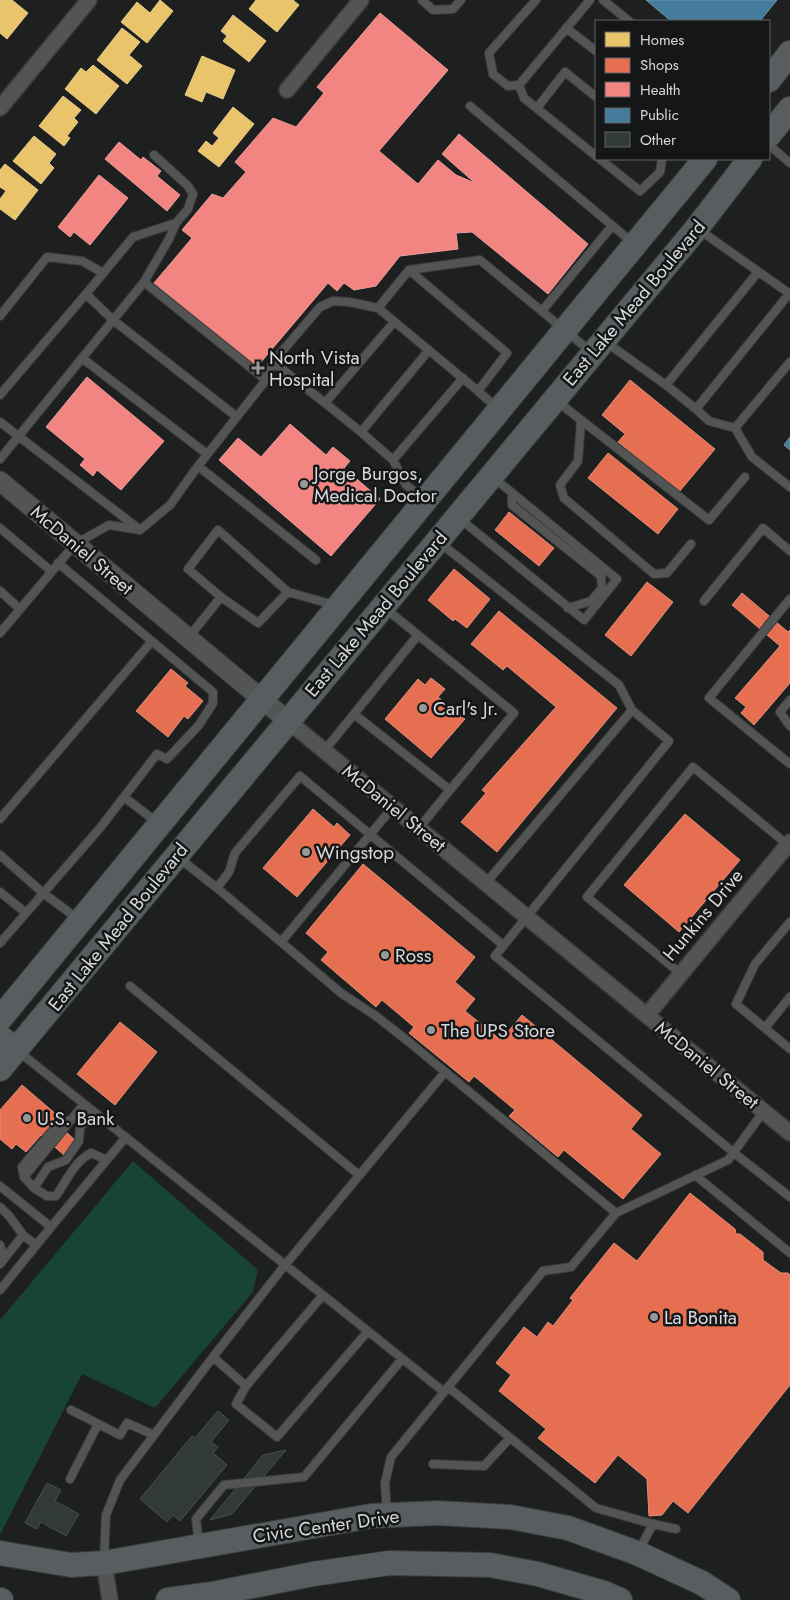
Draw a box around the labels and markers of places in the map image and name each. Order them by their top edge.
place label: North Vista Hospital [269,344,360,393]
marker: North Vista Hospital [251,361,265,375]
place label: Jorge Burgos, Medical Doctor [311,460,438,509]
marker: Jorge Burgos, Medical Doctor [298,478,310,490]
place label: Carl's Jr. [433,695,499,722]
marker: Carl's Jr. [417,702,429,714]
place label: Wingstop [316,839,394,866]
marker: Wingstop [300,846,312,858]
place label: Ross [395,942,432,969]
marker: Ross [379,949,391,961]
place label: The UPS Store [441,1017,555,1044]
marker: The UPS Store [425,1024,437,1036]
place label: U.S. Bank [37,1105,115,1132]
marker: U.S. Bank [21,1112,33,1124]
place label: La Bonita [664,1304,737,1331]
marker: La Bonita [648,1311,660,1323]

